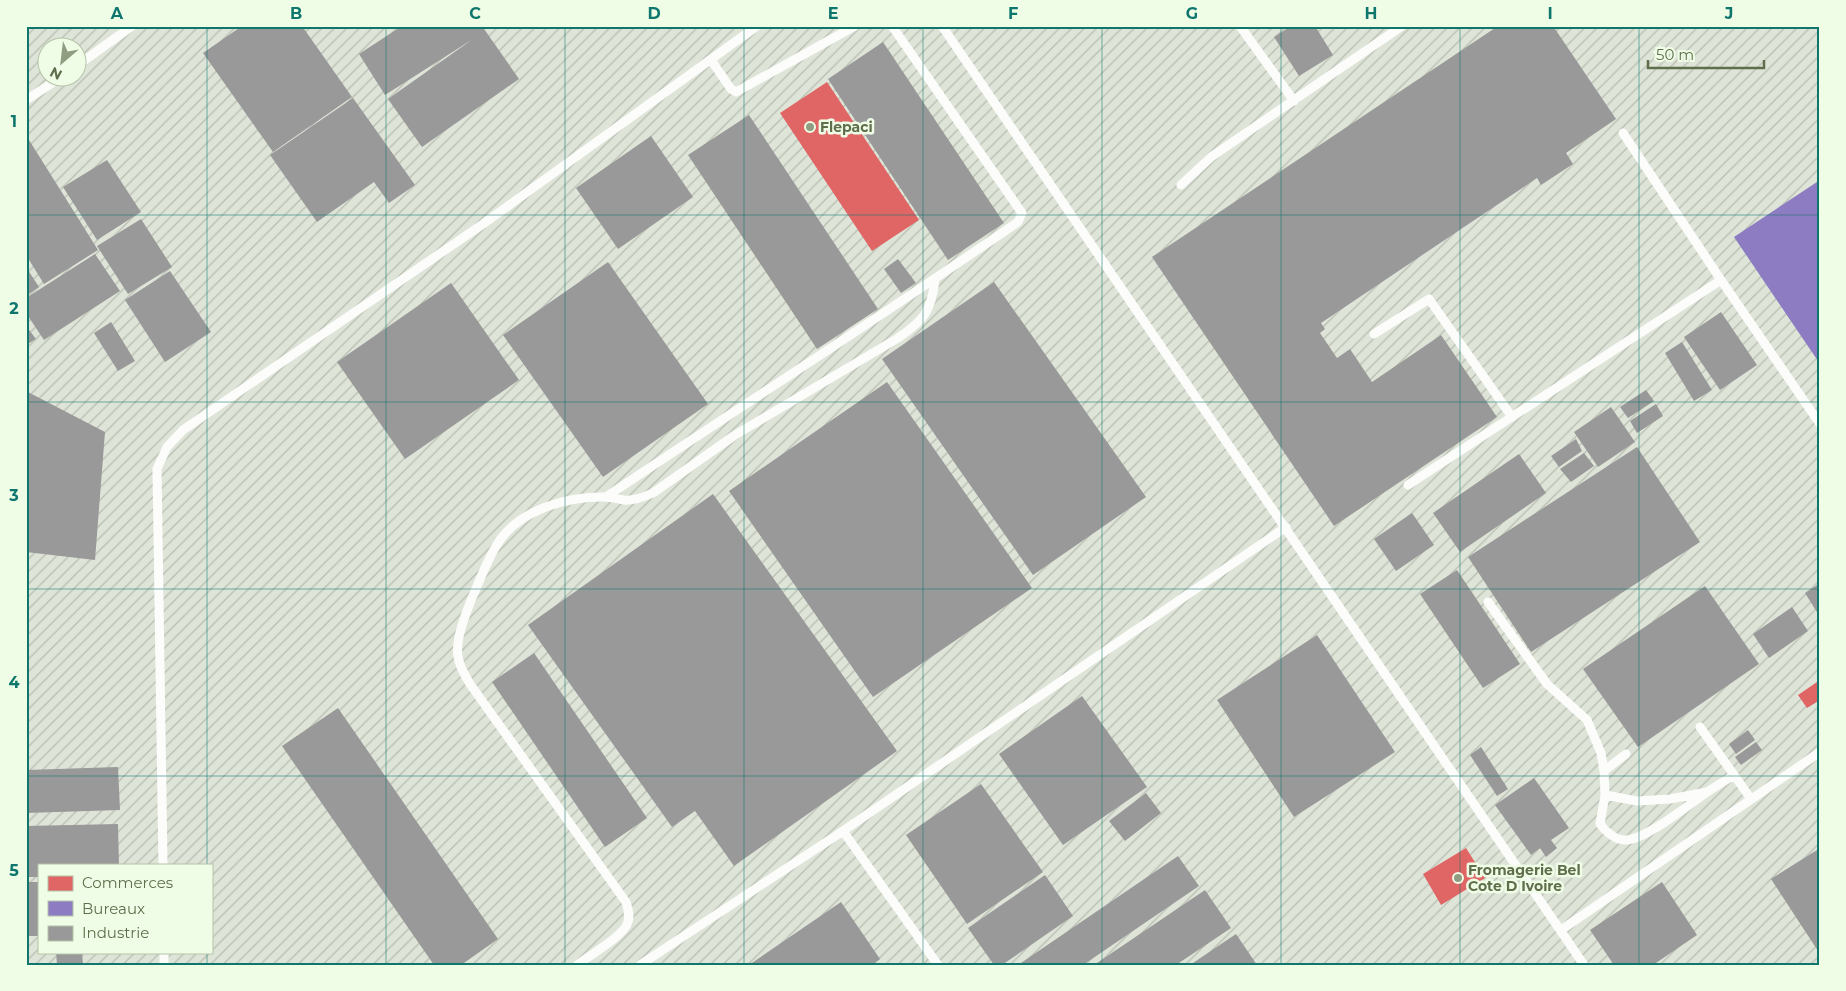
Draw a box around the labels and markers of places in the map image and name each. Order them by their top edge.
place label: Flepaci [820,118,873,136]
marker: Flepaci [804,121,816,133]
place label: Fromagerie Bel Cote D Ivoire [1468,861,1581,895]
marker: Fromagerie Bel Cote D Ivoire [1452,872,1464,884]

